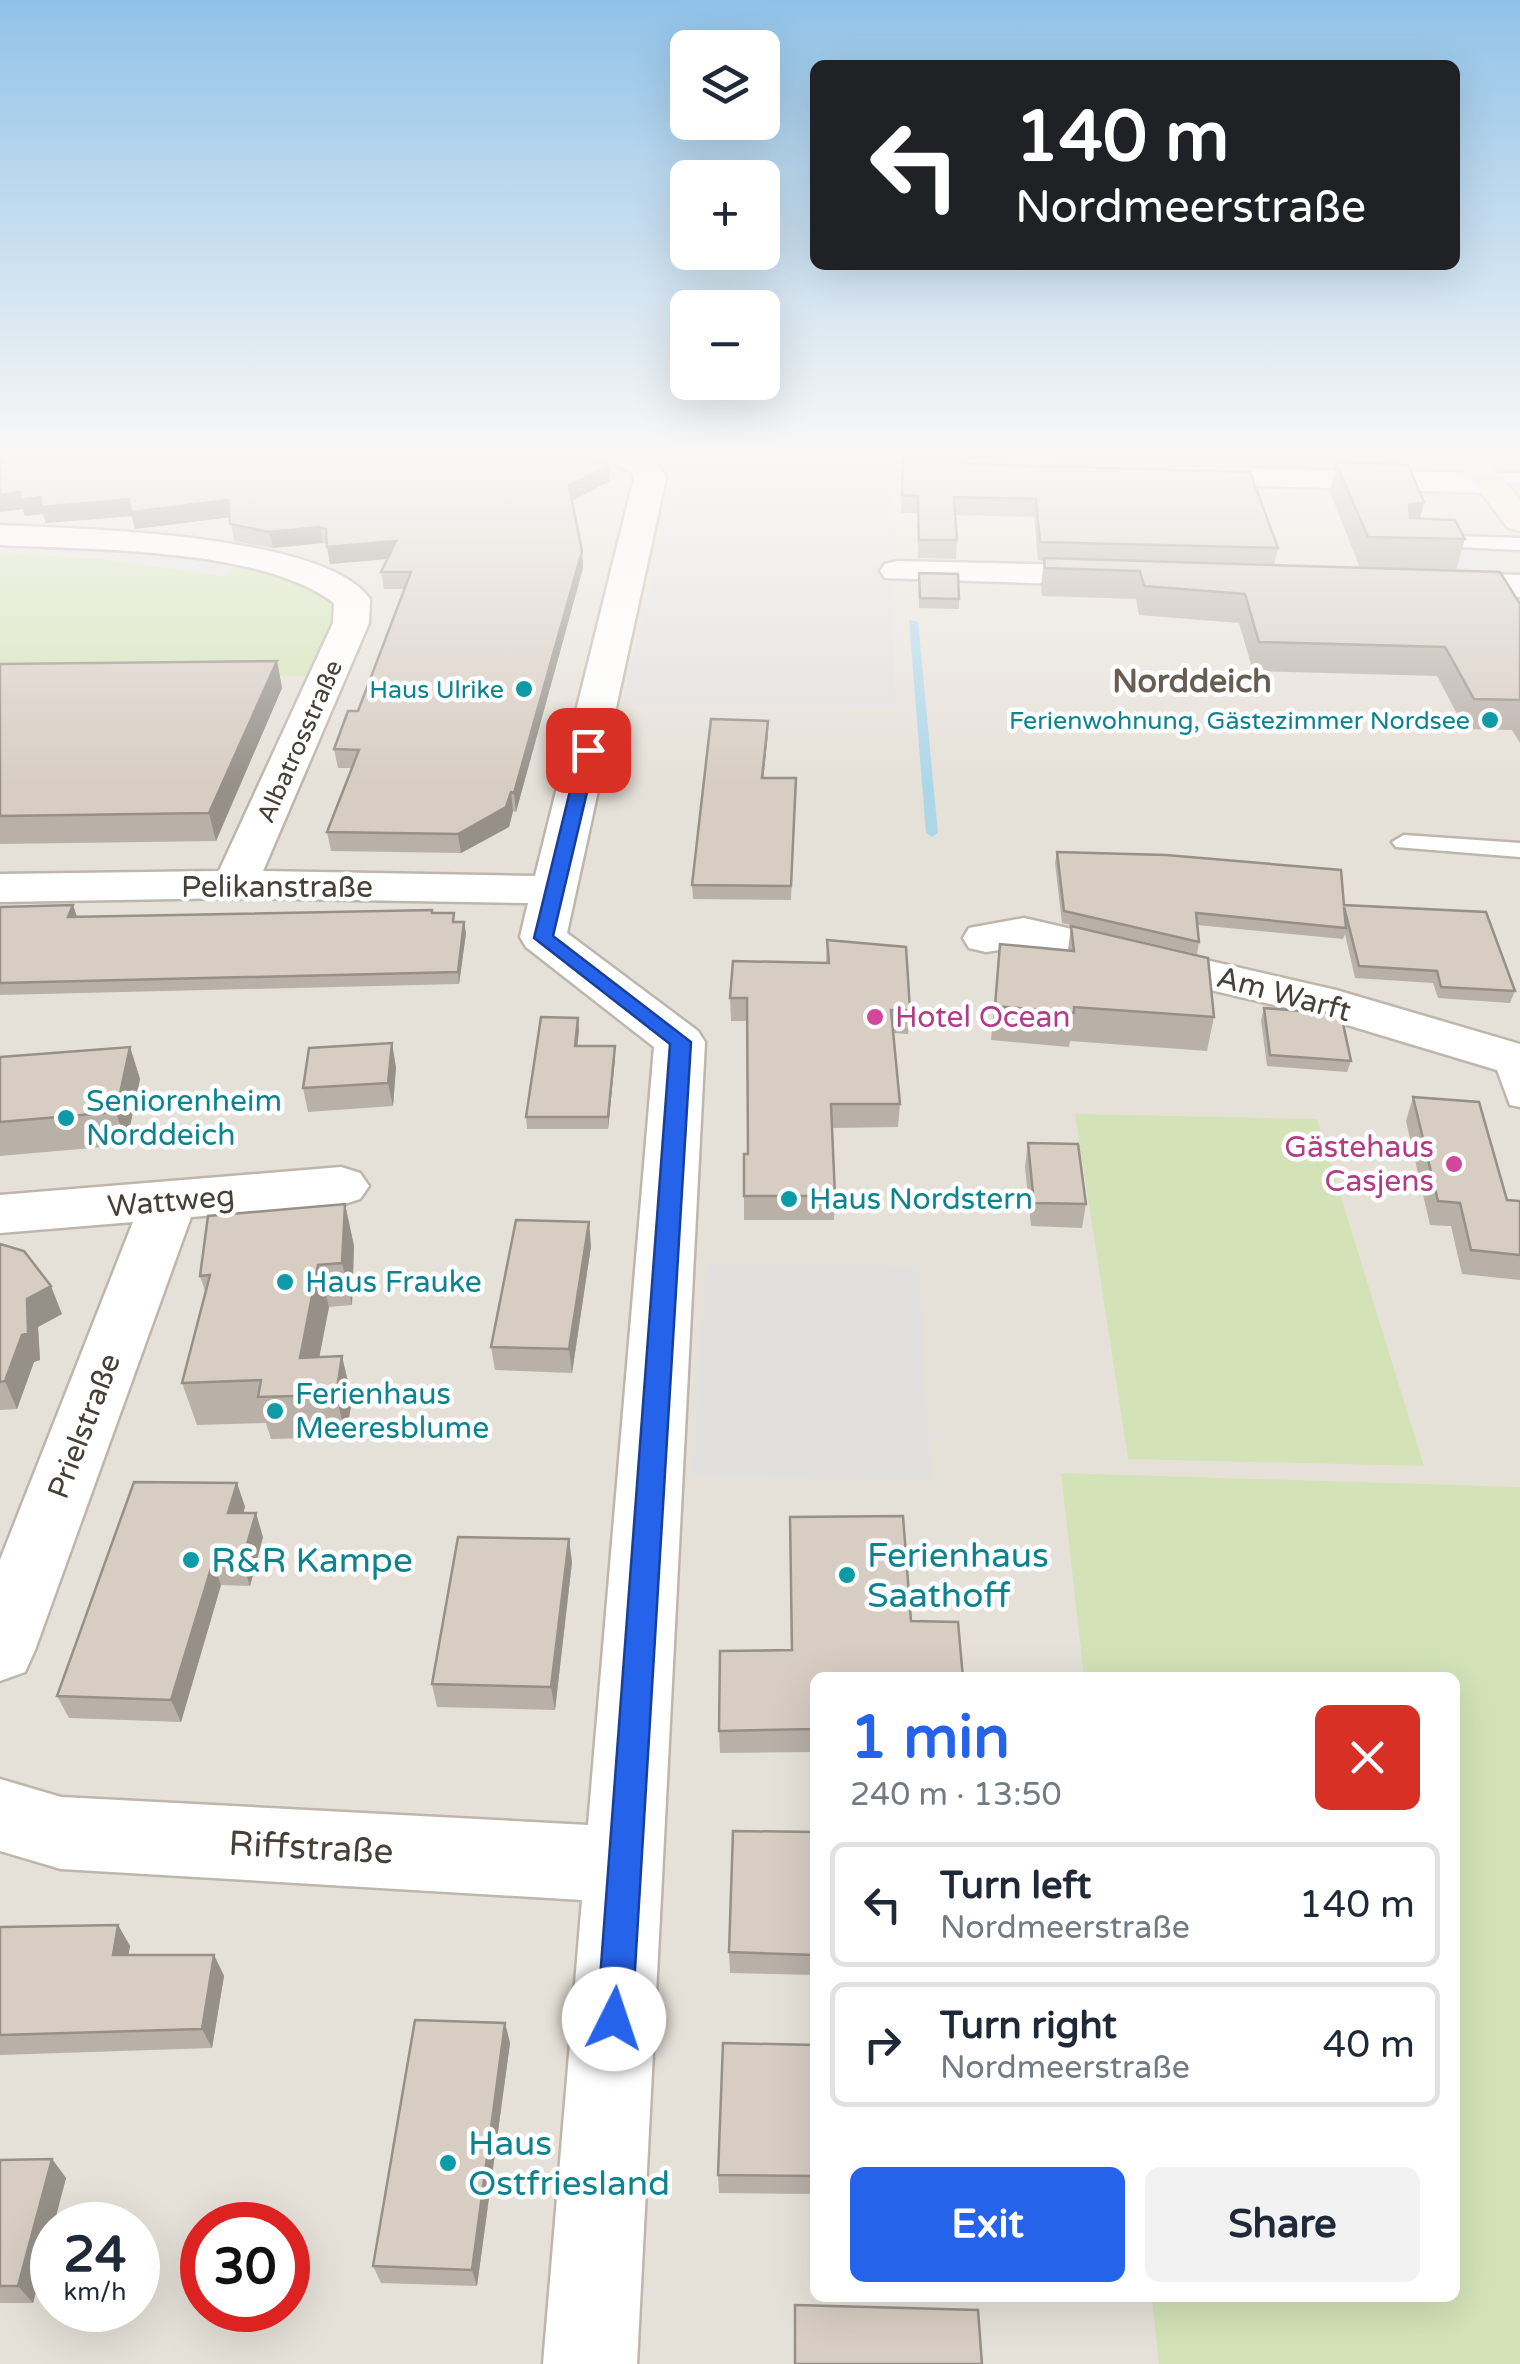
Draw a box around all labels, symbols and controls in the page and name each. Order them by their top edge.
map controls [670,30,780,400]
button: layers [670,30,780,140]
text: 140 m [1015,96,1229,180]
icon: left [850,100,980,230]
button: + [670,160,780,270]
text: Nordmeerstraße [1015,181,1366,235]
button: − [670,290,780,400]
street label: Albatrosstraße [251,656,349,827]
district label: Norddeich [1112,663,1272,701]
place label: Haus Ulrike [369,675,504,705]
marker: Haus Ulrike [513,678,535,700]
place label: Ferienwohnung, Gästezimmer Nordsee [1009,706,1470,736]
pin [546,708,631,793]
marker: Ferienwohnung, Gästezimmer Nordsee [1479,709,1501,731]
icon: arrive [561,723,616,778]
street label: Pelikanstraße [181,869,373,906]
street label: Am Warft [1213,959,1355,1030]
place label: Hotel Ocean [895,999,1071,1036]
marker: Hotel Ocean [864,1006,886,1028]
place label: Seniorenheim Norddeich [86,1083,282,1154]
marker: Seniorenheim Norddeich [55,1107,77,1129]
place label: Gästehaus Casjens [1284,1129,1434,1200]
marker: Gästehaus Casjens [1443,1153,1465,1175]
street label: Wattweg [106,1177,236,1226]
place label: Haus Nordstern [809,1181,1033,1218]
marker: Haus Nordstern [778,1188,800,1210]
place label: Haus Frauke [305,1264,482,1301]
marker: Haus Frauke [274,1271,296,1293]
street label: Prielstraße [40,1348,129,1504]
place label: Ferienhaus Meeresblume [295,1376,489,1447]
marker: Ferienhaus Meeresblume [264,1400,286,1422]
place label: Ferienhaus Saathoff [867,1535,1049,1617]
place label: R&R Kampe [211,1540,413,1582]
marker: R&R Kampe [180,1549,202,1571]
marker: Ferienhaus Saathoff [836,1564,858,1586]
text: 1 min [850,1702,1010,1774]
button: close [1315,1705,1420,1810]
text: 240 m · 13:50 [850,1776,1062,1814]
street label: Riffstraße [228,1823,394,1873]
text: Turn left [940,1863,1091,1909]
icon: left [855,1877,910,1932]
text: 140 m [1299,1882,1415,1928]
text: Nordmeerstraße [940,1909,1190,1947]
position arrow [562,1967,666,2071]
text: Turn right [940,2003,1117,2049]
icon: right [855,2017,910,2072]
text: 40 m [1323,2022,1415,2068]
text: Nordmeerstraße [940,2049,1190,2087]
place label: Haus Ostfriesland [468,2123,670,2205]
marker: Haus Ostfriesland [437,2152,459,2174]
button: Exit [850,2167,1125,2282]
button: Share [1145,2167,1420,2282]
speed limit sign: 30 [180,2202,310,2332]
text: 24 [64,2225,126,2285]
text: km/h [64,2277,126,2307]

